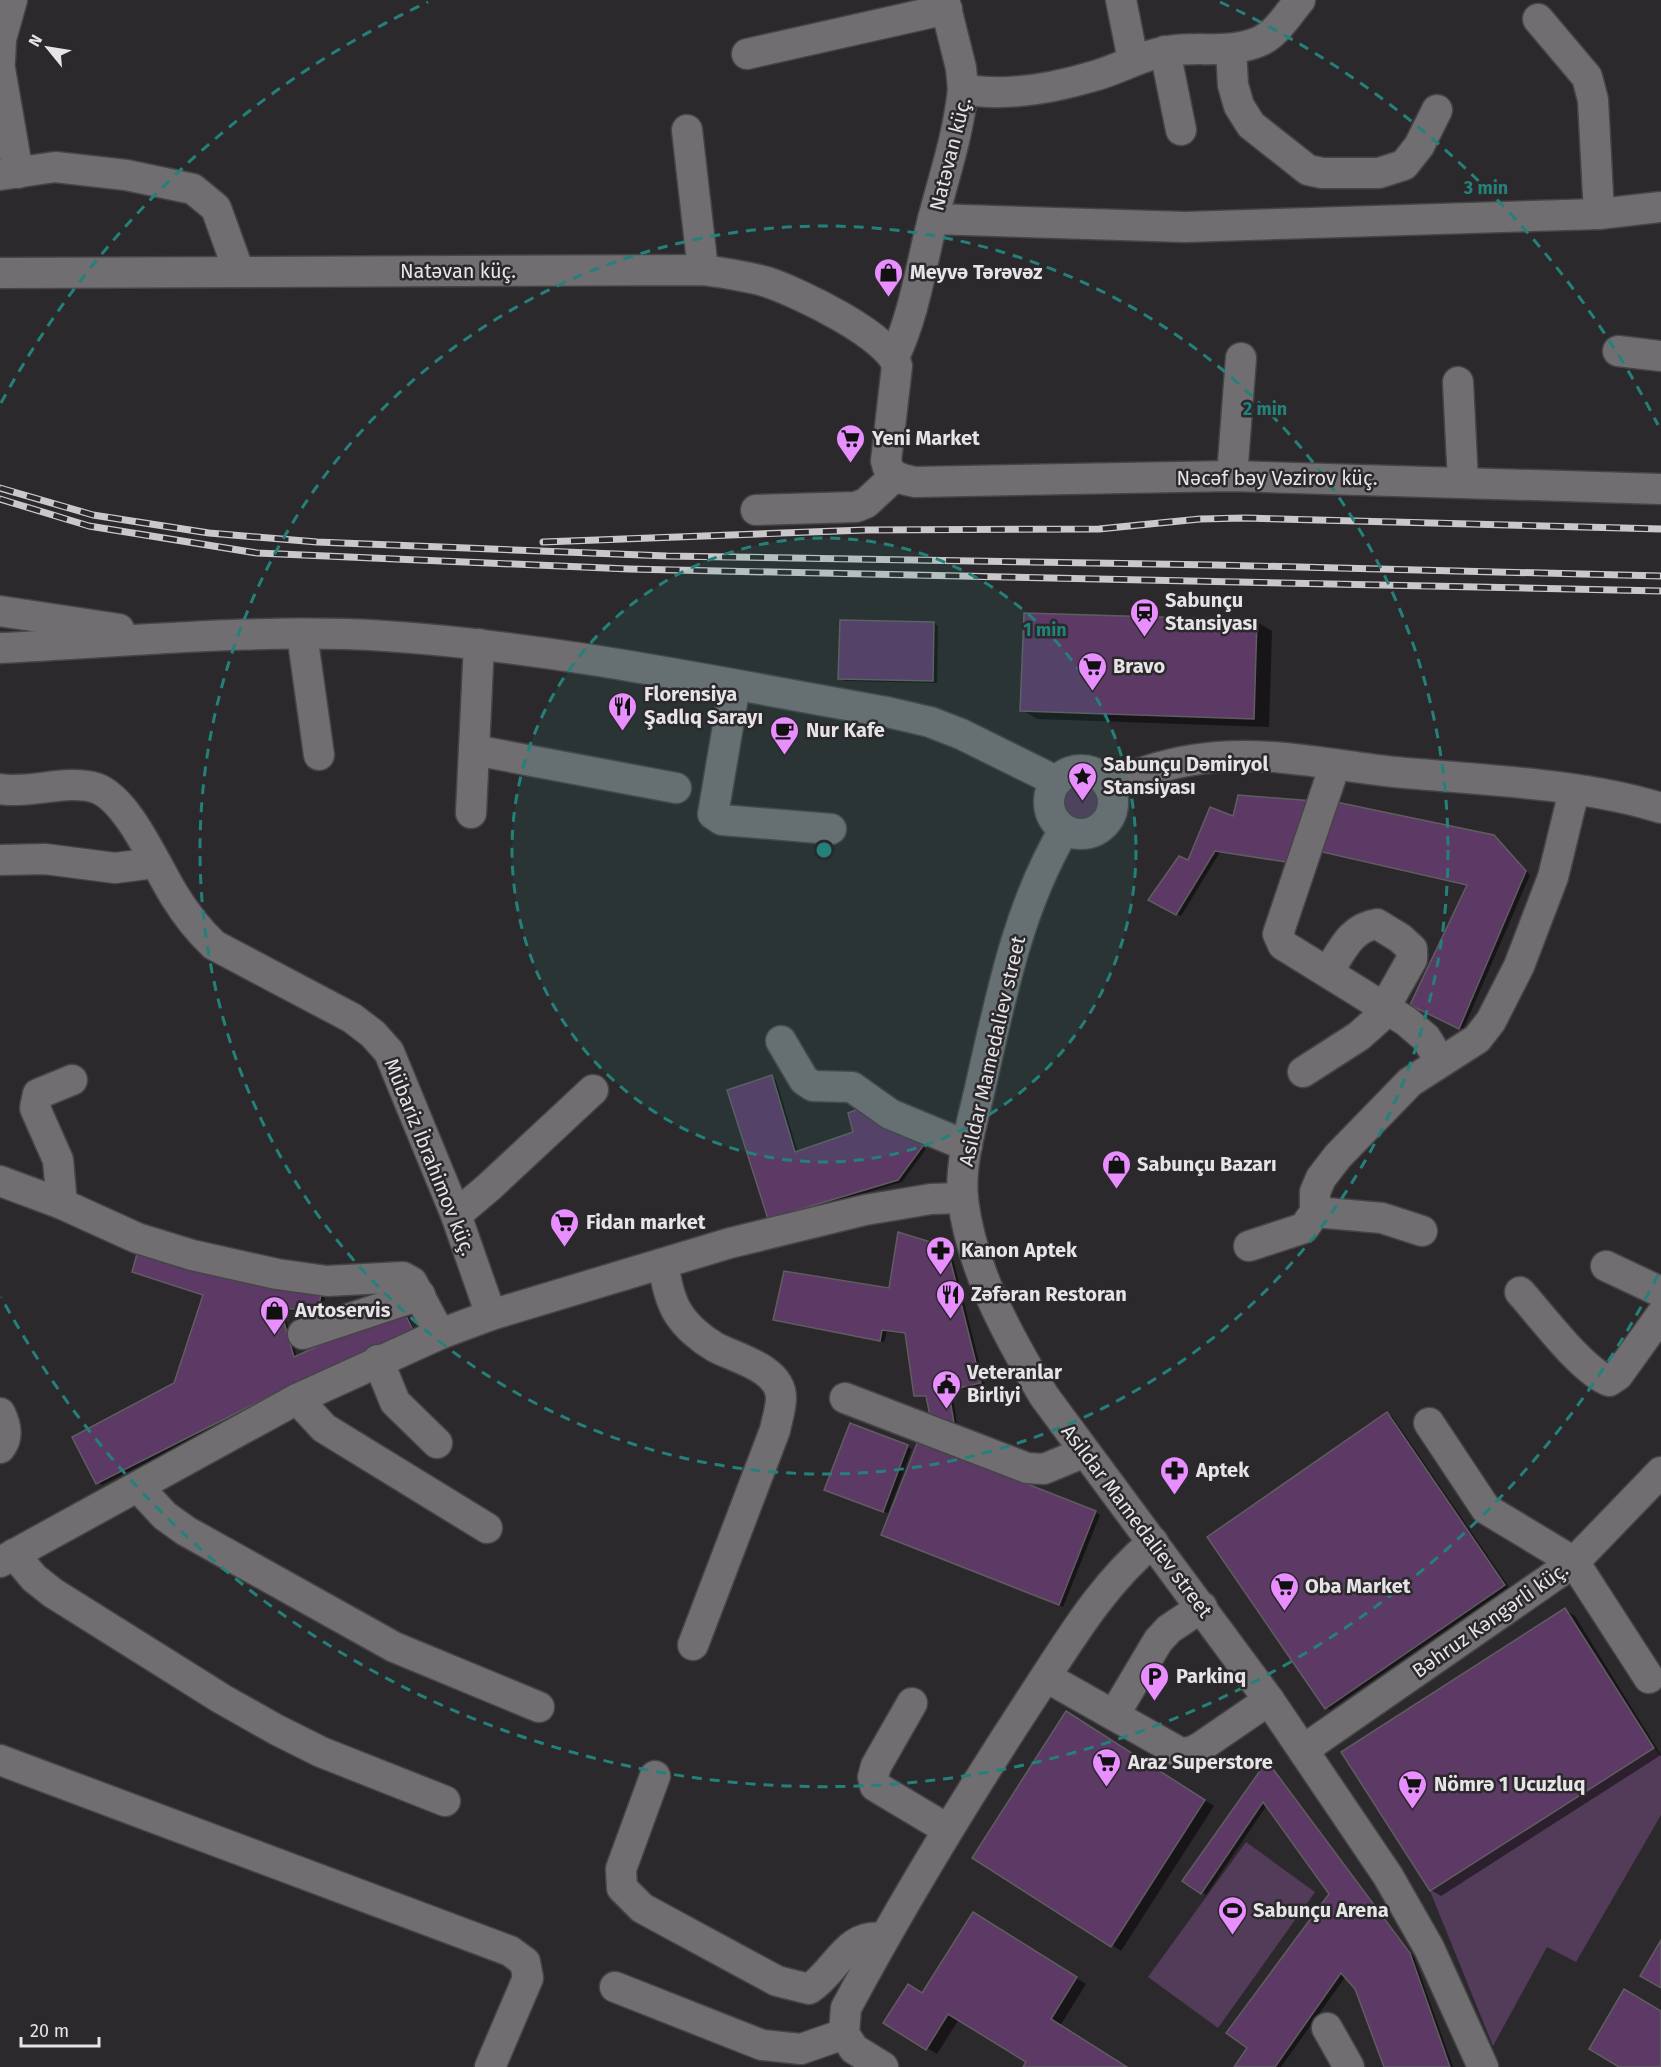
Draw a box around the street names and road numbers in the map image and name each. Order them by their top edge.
street label: Natəvan küç. [924,95,977,214]
street label: Natəvan küç. [400,259,516,284]
street label: Nəcəf bəy Vəzirov küç. [1176,466,1378,491]
street label: Asildar Mamedaliev street [954,933,1030,1168]
street label: Mübariz İbrahimov küç. [379,1055,481,1259]
street label: Asildar Mamedaliev street [1057,1420,1218,1623]
street label: Bəhruz Kəngərli küç. [1407,1557,1573,1684]

